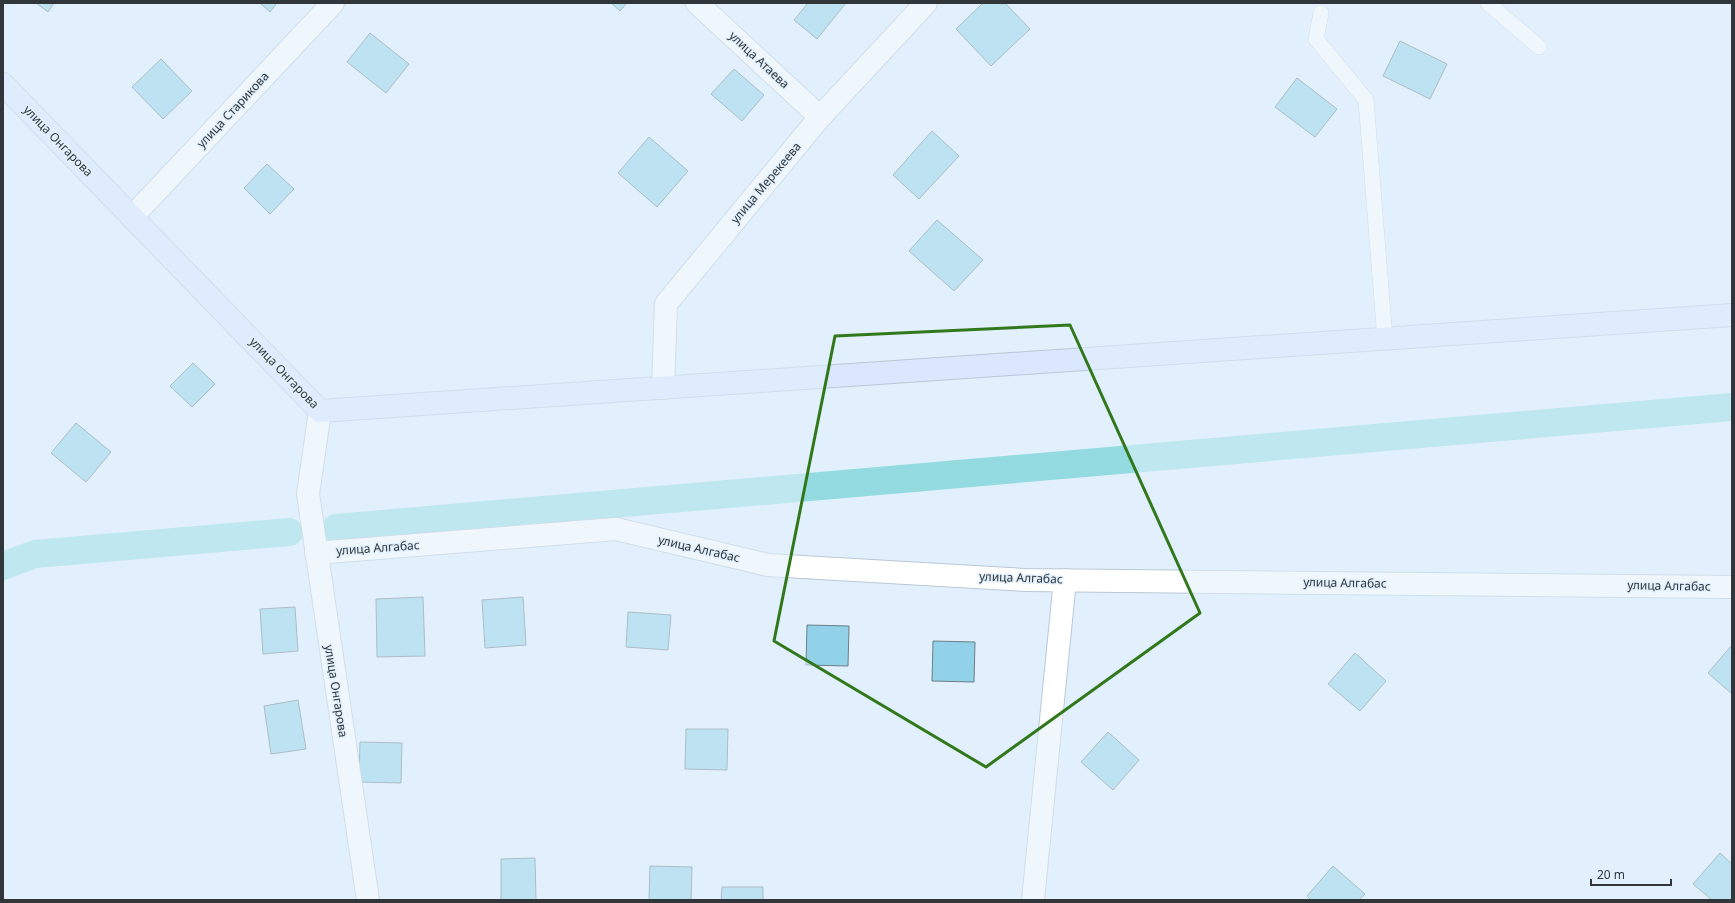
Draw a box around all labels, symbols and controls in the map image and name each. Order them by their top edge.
street label: улица Атаева [725,27,793,92]
street label: улица Старикова [193,68,272,151]
street label: улица Онгарова [20,101,97,180]
street label: улица Мерекеева [727,138,805,227]
street label: улица Онгарова [246,333,323,412]
street label: улица Алгабас [657,531,742,566]
street label: улица Алгабас [336,536,420,559]
street label: улица Алгабас [979,568,1063,587]
street label: улица Алгабас [1303,573,1387,592]
street label: улица Алгабас [1627,576,1711,595]
street label: улица Онгарова [321,643,352,738]
scale bar [1591,861,1671,887]
text: 20 m [1597,866,1625,883]

